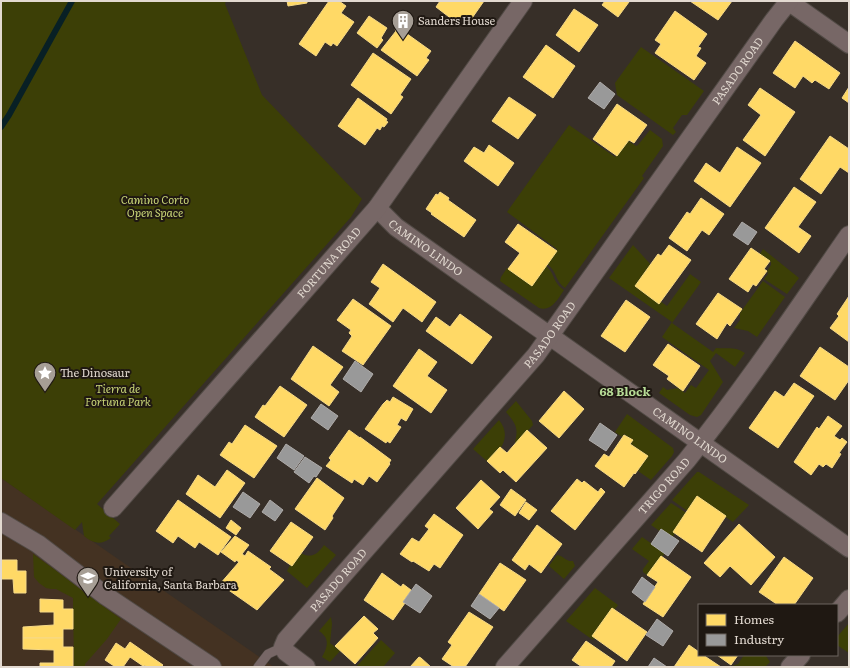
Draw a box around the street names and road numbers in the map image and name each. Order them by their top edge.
street label: PASADO ROAD [707,33,767,107]
street label: CAMINO LINDO [385,215,467,279]
street label: FORTUNA ROAD [293,223,364,301]
street label: PASADO ROAD [519,297,579,371]
street label: CAMINO LINDO [650,402,731,466]
street label: TRIGO ROAD [634,453,693,517]
street label: PASADO ROAD [306,544,370,615]

